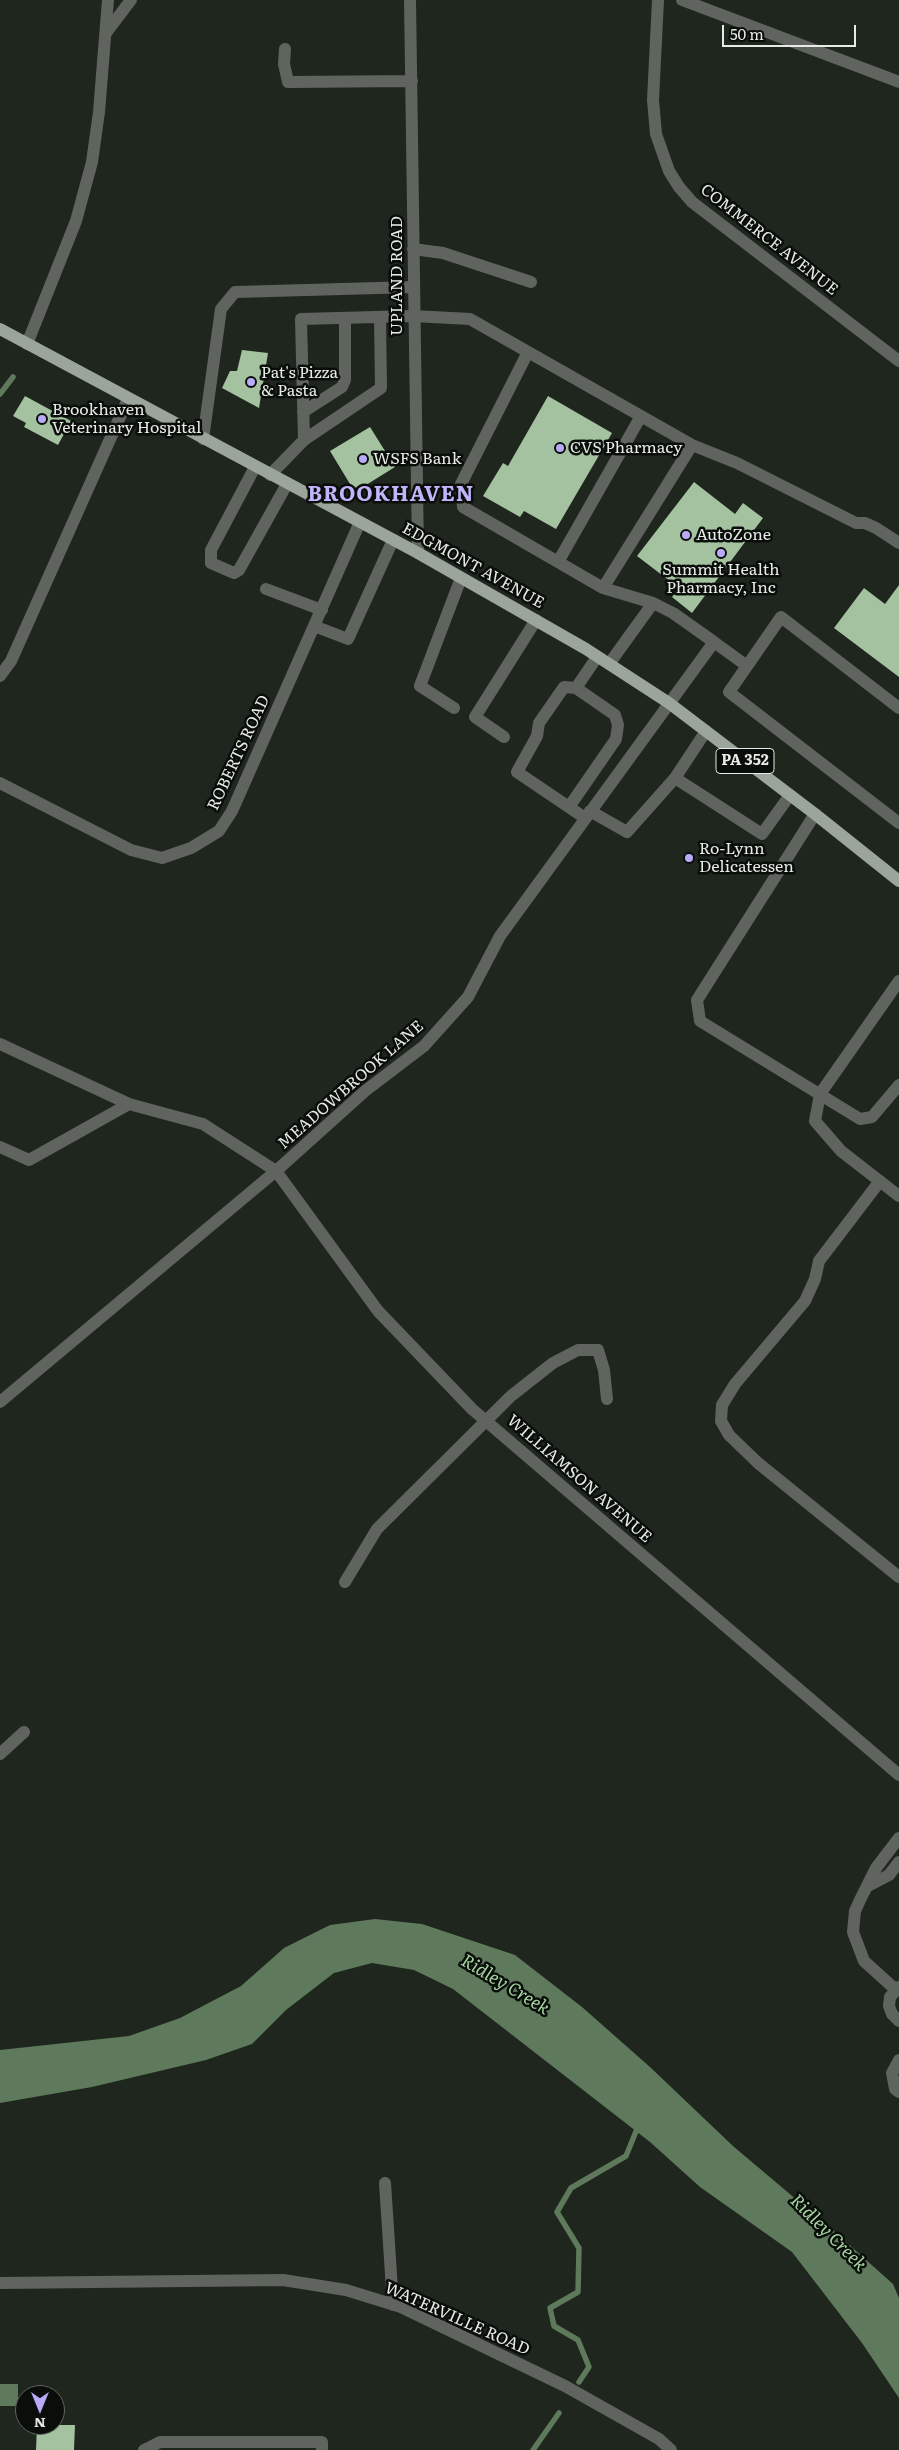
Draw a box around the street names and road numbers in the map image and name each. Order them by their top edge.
street label: COMMERCE AVENUE [696,180,842,300]
street label: UPLAND ROAD [387,216,407,336]
street label: EDGMONT AVENUE [399,519,547,613]
street label: ROBERTS ROAD [204,692,274,814]
road number: PA 352 [716,748,774,774]
street label: MEADOWBROOK LANE [274,1017,428,1153]
street label: WILLIAMSON AVENUE [503,1411,655,1547]
street label: WATERVILLE ROAD [382,2278,532,2360]

